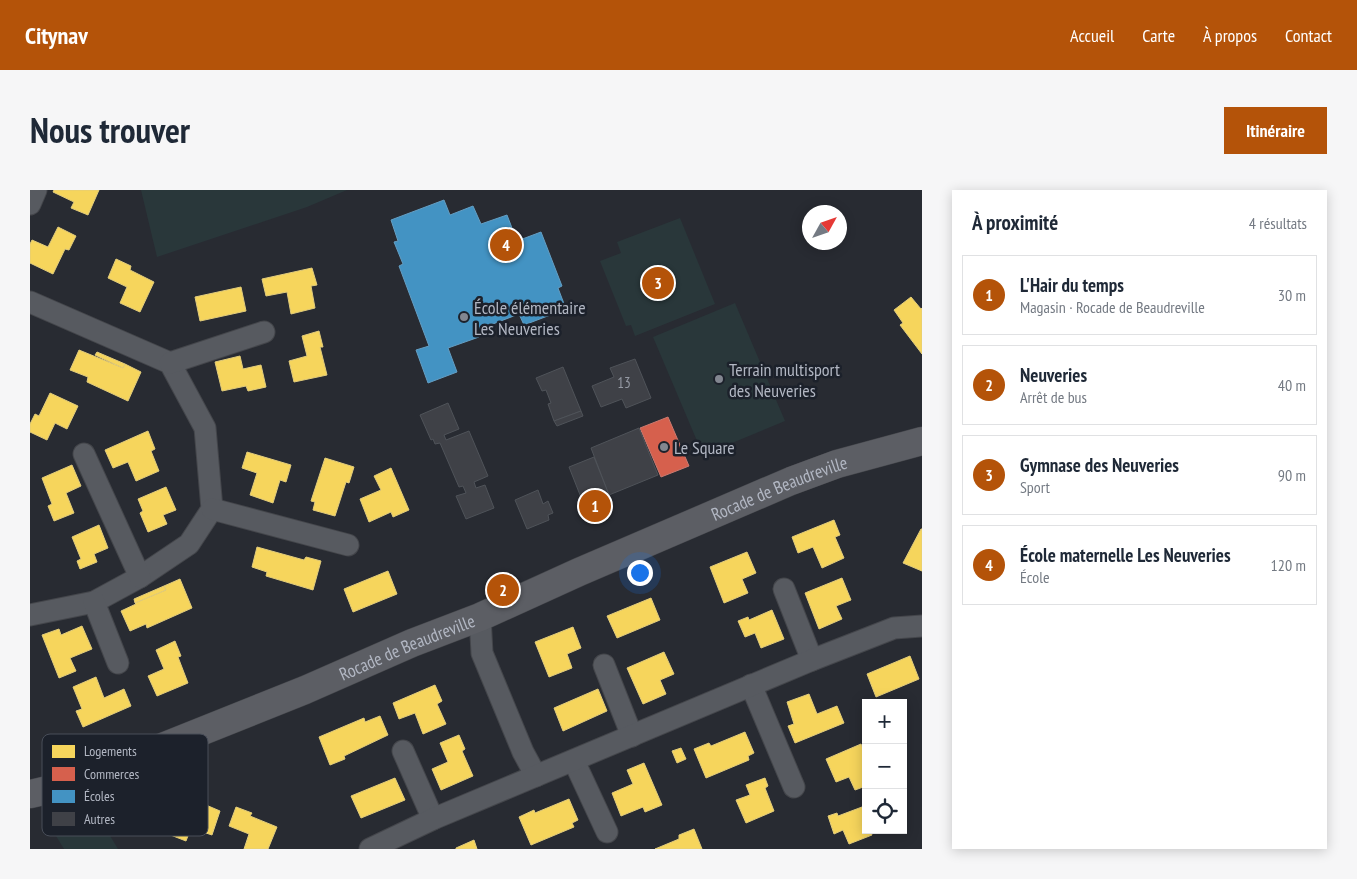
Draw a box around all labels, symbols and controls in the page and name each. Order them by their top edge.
text: Citynav [25,20,88,51]
text: Accueil [1070,24,1114,47]
text: Carte [1142,24,1175,47]
text: À propos [1203,24,1257,47]
text: Contact [1285,24,1332,47]
text: Nous trouver [30,107,190,153]
button: Itinéraire [1224,107,1327,154]
north arrow [802,205,847,250]
text: À proximité [972,209,1058,236]
text: 4 résultats [1249,213,1307,233]
pin: 4 [490,226,522,264]
pin: 3 [642,264,674,302]
text: L'Hair du temps [1020,273,1124,297]
text: 1 [985,285,993,305]
text: 30 m [1278,285,1306,305]
place label: École élémentaire Les Neuveries [474,296,586,340]
text: Magasin · Rocade de Beaudreville [1020,297,1205,317]
marker: École élémentaire Les Neuveries [458,311,470,323]
place label: Terrain multisport des Neuveries [729,358,840,402]
text: Neuveries [1020,363,1087,387]
house number: 13 [617,373,631,392]
marker: Terrain multisport des Neuveries [713,373,725,385]
text: 2 [985,375,993,395]
text: 40 m [1278,375,1306,395]
text: Arrêt de bus [1020,387,1087,407]
place label: Le Square [674,436,735,459]
marker: Le Square [658,441,670,453]
street label: Rocade de Beaudreville [707,450,850,526]
text: Gymnase des Neuveries [1020,453,1179,477]
text: 3 [985,465,993,485]
text: 90 m [1278,465,1306,485]
text: Sport [1020,477,1050,497]
pin: 1 [579,487,611,525]
text: École maternelle Les Neuveries [1020,543,1231,567]
text: 4 [985,555,993,575]
text: 120 m [1271,555,1306,575]
your location [627,560,653,586]
text: École [1020,567,1050,587]
pin: 2 [487,571,519,609]
street label: Rocade de Beaudreville [335,609,478,685]
map controls [862,699,907,834]
button: + [862,699,907,744]
legend [42,734,208,836]
text: Logements [84,742,137,760]
button: − [862,744,907,789]
text: Commerces [84,765,139,783]
text: Écoles [84,787,115,805]
button: locate [862,789,907,834]
text: Autres [84,810,115,828]

